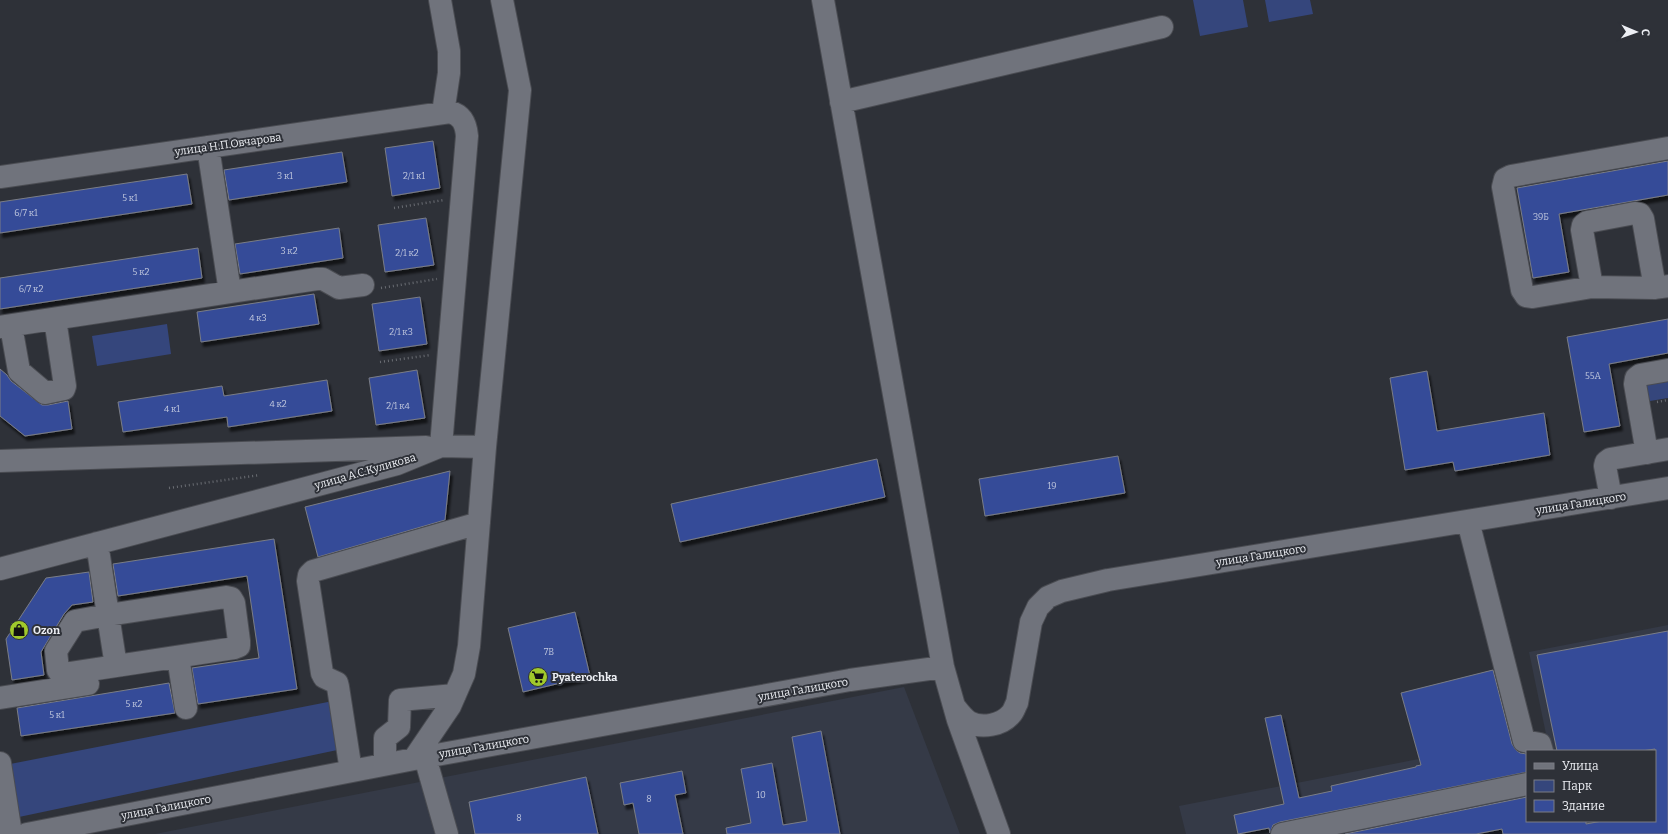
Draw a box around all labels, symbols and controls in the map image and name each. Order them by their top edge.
north arrow [1616,12,1656,52]
text: С [1639,29,1652,36]
street label: улица Н.П.Овчарова [173,131,282,159]
house number: 3 к1 [277,171,293,181]
house number: 2/1 к1 [403,171,425,181]
house number: 5 к1 [122,193,138,203]
house number: 6/7 к1 [14,208,38,218]
house number: 39Б [1533,212,1549,222]
house number: 3 к2 [280,246,298,256]
house number: 2/1 к2 [395,248,419,258]
house number: 5 к2 [133,267,149,277]
house number: 6/7 к2 [19,284,43,294]
house number: 4 к3 [249,313,267,323]
house number: 2/1 к3 [389,327,413,337]
house number: 55А [1585,371,1602,381]
house number: 4 к2 [269,399,287,409]
house number: 2/1 к4 [386,401,411,411]
house number: 4 к1 [164,404,180,414]
street label: улица А.С.Куликова [312,451,417,492]
house number: 19 [1048,481,1056,491]
street label: улица Галицкого [1534,490,1627,517]
street label: улица Галицкого [1214,542,1307,569]
shop icon: Ozon [8,619,30,641]
place label: Ozon [33,624,60,637]
house number: 7В [544,647,554,657]
supermarket icon: Pyaterochka [527,666,549,688]
place label: Pyaterochka [552,671,618,684]
street label: улица Галицкого [756,675,849,704]
house number: 5 к2 [126,699,142,709]
house number: 5 к1 [49,710,65,720]
street label: улица Галицкого [437,732,530,761]
legend [1526,750,1656,822]
text: Улица [1562,759,1599,773]
text: Парк [1562,779,1592,793]
house number: 10 [756,790,766,800]
street label: улица Галицкого [119,792,212,823]
house number: 8 [646,794,652,804]
text: Здание [1562,799,1605,813]
house number: 8 [516,813,522,823]

